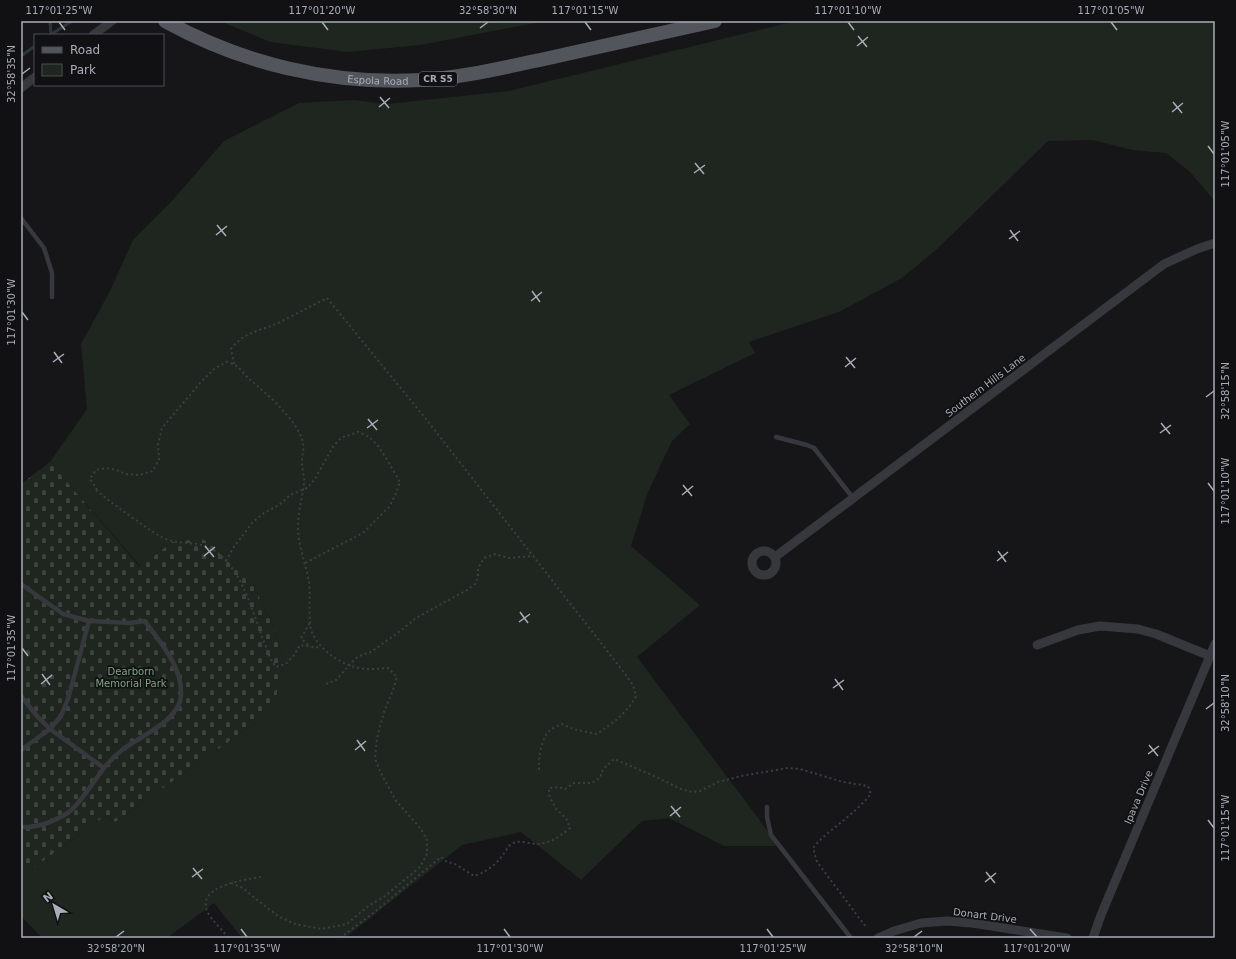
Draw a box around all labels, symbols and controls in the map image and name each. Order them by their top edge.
text: 117°01'25"W [26,5,92,16]
text: 117°01'20"W [289,5,355,16]
text: 32°58'30"N [459,5,517,16]
text: 117°01'15"W [552,5,618,16]
text: 117°01'10"W [815,5,881,16]
text: 117°01'05"W [1078,5,1144,16]
legend [34,34,164,86]
text: Road [70,43,100,57]
text: 32°58'35"N [6,45,17,103]
text: Park [70,63,96,77]
road number: CR S5 [419,72,457,86]
street label: Espola Road [347,73,409,87]
text: 117°01'05"W [1220,121,1231,187]
text: 117°01'30"W [6,279,17,345]
street label: Southern Hills Lane [943,352,1027,419]
text: 32°58'15"N [1220,362,1231,420]
text: 117°01'10"W [1220,458,1231,524]
text: 117°01'35"W [6,615,17,681]
park label: Dearborn Memorial Park [95,666,167,689]
text: 32°58'10"N [1220,674,1231,732]
street label: Ipava Drive [1122,769,1155,826]
text: 117°01'15"W [1220,795,1231,861]
north arrow [34,885,74,925]
text: N [41,890,56,905]
street label: Donart Drive [952,906,1017,925]
text: 32°58'20"N [87,943,145,954]
text: 117°01'35"W [214,943,280,954]
text: 117°01'30"W [477,943,543,954]
text: 117°01'25"W [740,943,806,954]
text: 32°58'10"N [885,943,943,954]
text: 117°01'20"W [1004,943,1070,954]

